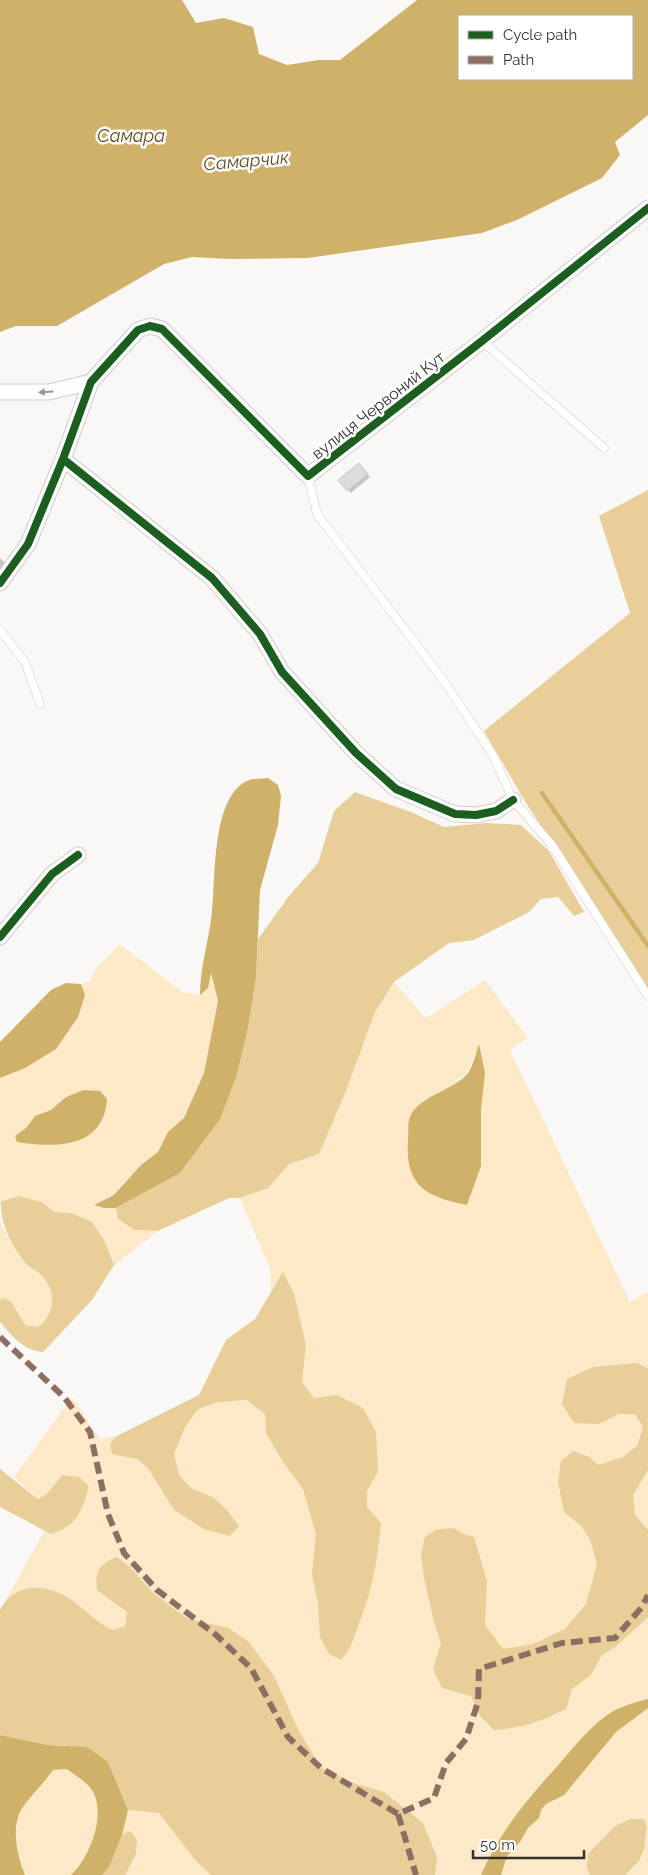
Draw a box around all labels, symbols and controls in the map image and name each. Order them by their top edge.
legend [458,15,633,80]
text: Cycle path [503,26,577,44]
text: Path [503,51,534,69]
water label: Самара [97,125,165,146]
water label: Самарчик [202,146,290,175]
street label: вулиця Червоний Кут [308,347,449,463]
one-way arrow [38,388,54,396]
scale bar [473,1828,584,1860]
text: 50 m [480,1836,515,1854]

